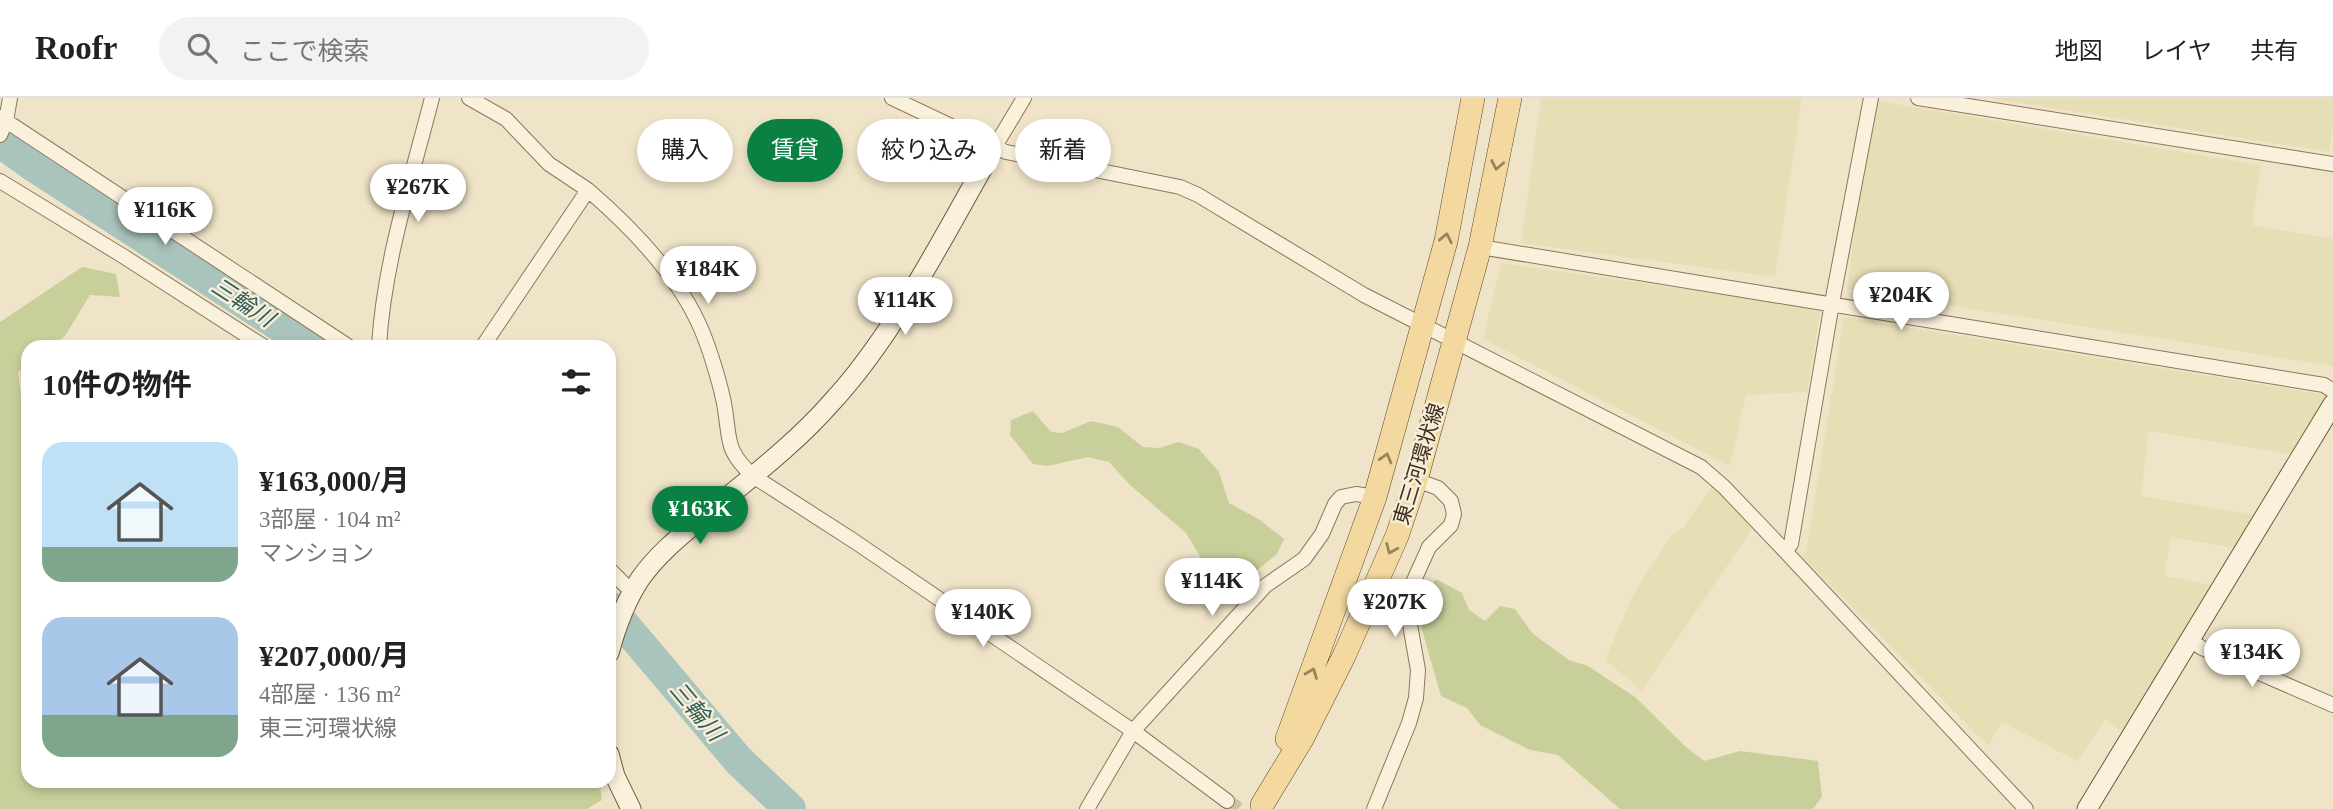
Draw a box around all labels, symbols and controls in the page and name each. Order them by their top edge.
search box [159,17,649,80]
icon: search [183,29,221,67]
text: Roofr [35,30,117,66]
text: ここで検索 [239,37,369,66]
text: 地図 [2055,38,2103,64]
text: レイヤ [2141,38,2212,64]
text: 共有 [2250,38,2298,64]
chip: 購入 [637,119,733,182]
chip: 賃貸 [747,119,843,182]
chip: 絞り込み [857,119,1001,182]
chip: 新着 [1015,119,1111,182]
one-way arrow [1490,159,1505,171]
pin: ¥267K [369,164,467,224]
text: ¥267K [386,174,450,199]
pin: ¥116K [116,188,214,247]
text: ¥116K [134,197,196,222]
one-way arrow [1437,232,1452,244]
pin: ¥184K [659,246,757,306]
text: ¥184K [676,256,740,281]
pin: ¥204K [1852,272,1950,332]
water label: 三輪川 [207,273,281,333]
pin: ¥114K [856,278,954,337]
text: ¥204K [1869,282,1933,307]
text: ¥114K [874,287,936,312]
icon: filters [557,363,595,401]
text: 10件の物件 [42,368,192,401]
street label: 東三河環状線 [1389,400,1449,528]
one-way arrow [1378,452,1393,464]
text: ¥163,000/月 [259,464,410,497]
icon: home [98,470,182,554]
pin: ¥163K [651,486,749,546]
text: ¥163K [668,496,732,521]
text: 3部屋 · 104 m² [259,507,401,532]
text: マンション [259,541,374,566]
one-way arrow [1386,543,1400,555]
pin: ¥114K [1163,559,1261,618]
text: ¥114K [1181,568,1243,593]
pin: ¥207K [1346,580,1444,639]
pin: ¥140K [934,589,1032,649]
text: ¥207K [1363,589,1427,614]
text: ¥140K [951,599,1015,624]
pin: ¥134K [2203,630,2301,689]
text: ¥207,000/月 [259,639,410,672]
text: ¥134K [2220,639,2284,664]
icon: home [98,645,182,729]
one-way arrow [1304,667,1318,679]
water label: 三輪川 [665,677,730,748]
text: 4部屋 · 136 m² [259,682,401,707]
text: 東三河環状線 [259,716,397,741]

